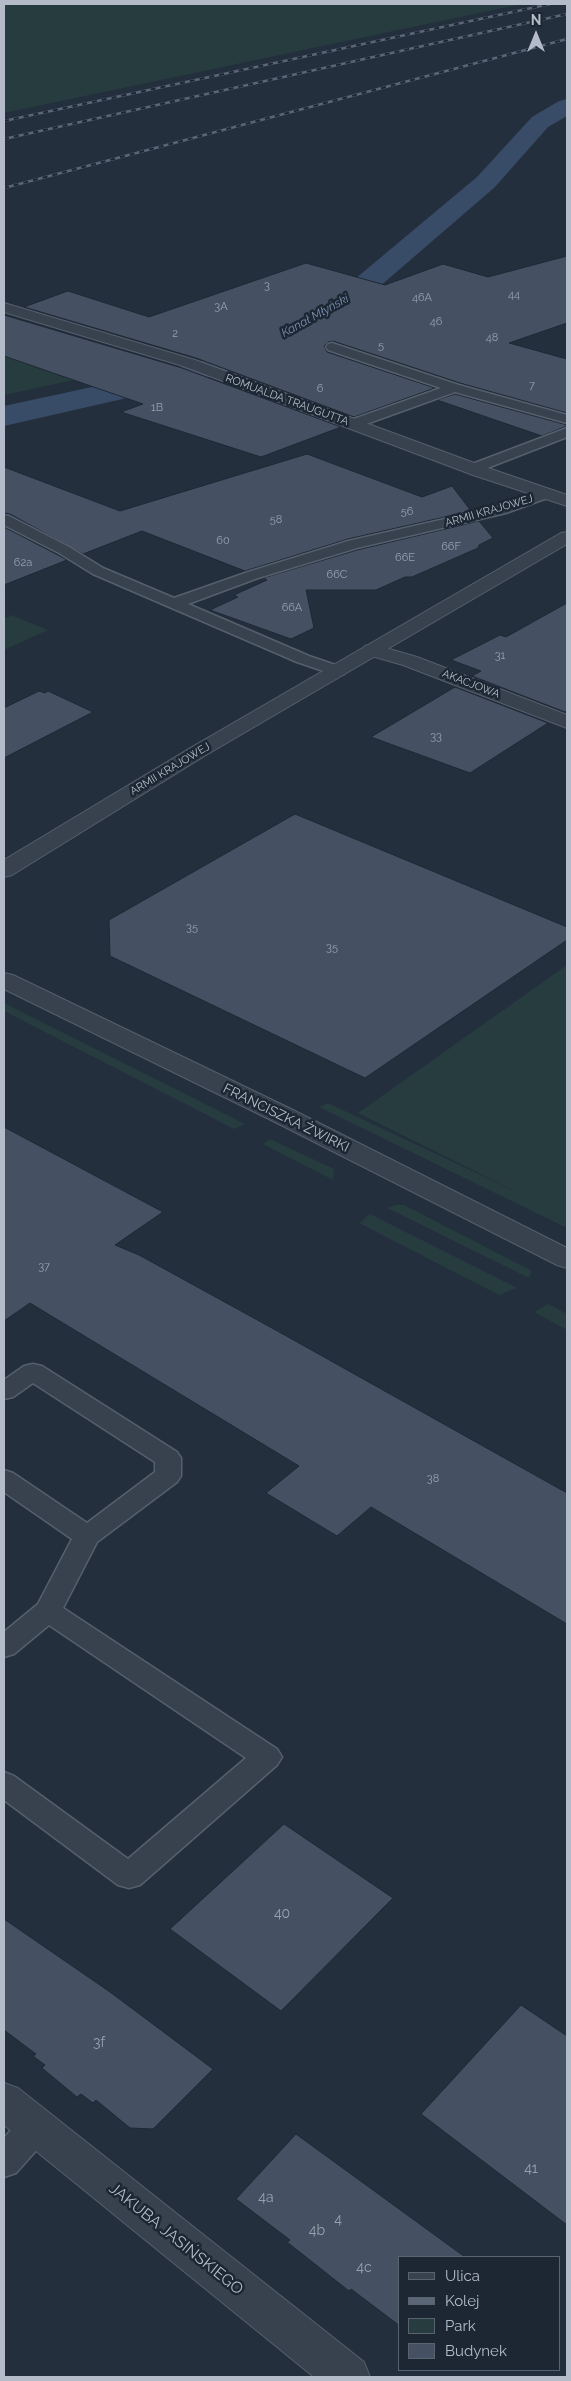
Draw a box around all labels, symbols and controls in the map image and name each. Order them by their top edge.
north arrow [511,10,561,60]
text: N [531,12,541,28]
house number: 3 [264,279,270,293]
house number: 44 [508,288,520,302]
house number: 46A [412,291,432,305]
water label: Kanał Młyński [279,292,351,340]
house number: 3A [214,300,228,314]
house number: 46 [430,315,442,329]
house number: 2 [172,327,178,341]
house number: 48 [486,331,498,345]
house number: 5 [378,339,384,353]
street label: ROMUALDA TRAUGUTTA [224,372,350,428]
house number: 7 [529,379,535,393]
house number: 6 [317,382,323,396]
house number: 1B [151,401,163,415]
street label: ARMII KRAJOWEJ [443,492,535,530]
house number: 56 [401,505,413,519]
house number: 58 [270,513,282,527]
house number: 60 [216,534,230,548]
house number: 66F [441,540,461,554]
house number: 66E [395,551,415,565]
house number: 62a [14,556,32,570]
house number: 66C [327,568,347,582]
house number: 66A [282,601,302,615]
house number: 31 [495,649,505,663]
street label: AKACJOWA [440,667,502,701]
house number: 33 [430,730,442,744]
street label: ARMII KRAJOWEJ [128,740,212,798]
house number: 35 [186,921,198,935]
house number: 35 [326,941,338,955]
street label: FRANCISZKA ŻWIRKI [220,1080,352,1156]
house number: 37 [38,1260,50,1274]
house number: 38 [427,1472,439,1486]
house number: 40 [274,1906,290,1922]
house number: 3f [93,2035,105,2051]
house number: 41 [524,2161,538,2177]
street label: JAKUBA JASIŃSKIEGO [105,2179,247,2299]
house number: 4a [258,2190,274,2206]
house number: 4 [334,2212,342,2228]
house number: 4b [309,2223,325,2239]
legend [398,2256,561,2371]
house number: 4c [356,2260,372,2276]
text: Ulica [445,2267,480,2285]
text: Kolej [445,2292,479,2310]
text: Park [445,2317,476,2335]
text: Budynek [445,2342,507,2360]

